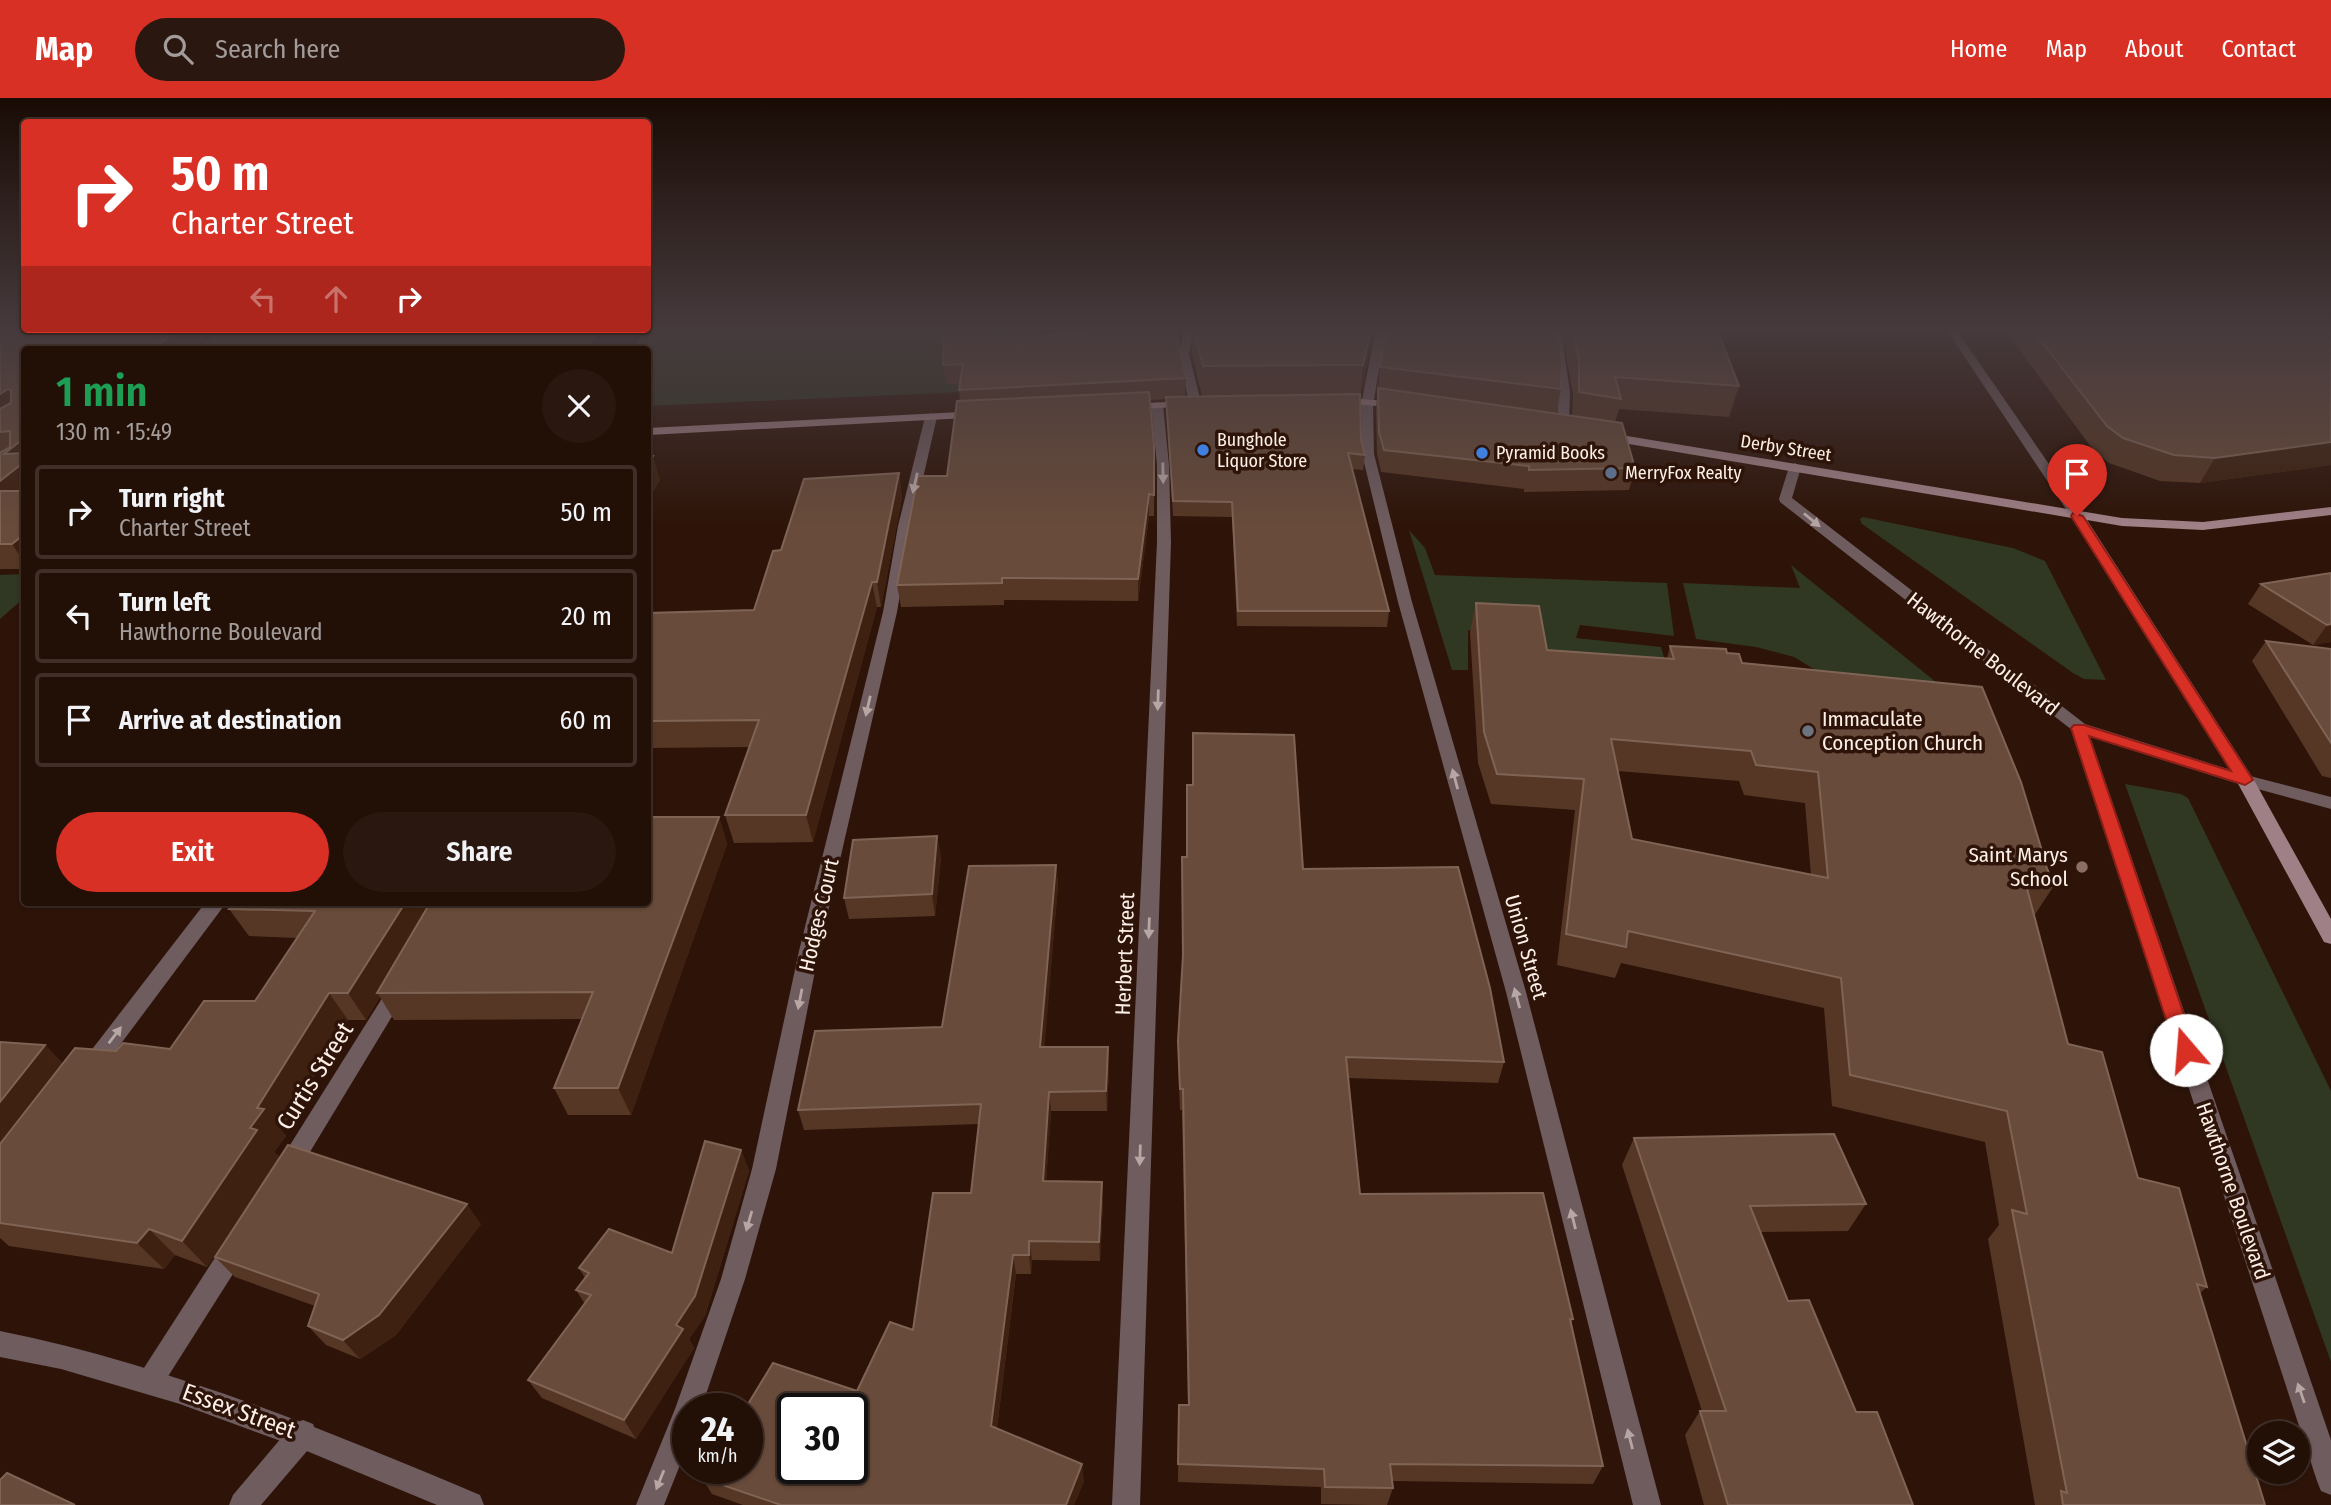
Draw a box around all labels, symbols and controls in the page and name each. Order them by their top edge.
search box [135,18,625,81]
text: Map [35,29,93,69]
icon: search [159,30,197,68]
text: Search here [215,34,340,65]
text: Home [1950,35,2007,63]
text: Map [2045,35,2087,63]
text: About [2125,35,2183,63]
text: Contact [2221,35,2296,63]
text: 50 m [171,144,269,203]
icon: right [56,147,147,238]
text: Charter Street [171,204,354,242]
icon: left [244,280,282,318]
icon: ahead [317,280,355,318]
icon: right [390,280,428,318]
text: 1 min [56,367,147,417]
button: close [542,369,616,443]
text: 130 m · 15:49 [56,418,172,446]
place label: Bunghole Liquor Store [1217,429,1307,472]
street label: Derby Street [1739,430,1833,466]
marker: Bunghole Liquor Store [1195,442,1211,458]
place label: Pyramid Books [1496,442,1605,464]
pin [2047,444,2107,516]
marker: Pyramid Books [1474,445,1490,461]
icon: arrive [2058,455,2096,493]
one-way arrow [1158,462,1169,484]
place label: MerryFox Realty [1625,462,1741,484]
marker: MerryFox Realty [1603,465,1619,481]
one-way arrow [909,473,920,495]
text: Turn right [119,483,225,514]
icon: right [60,493,98,531]
text: 50 m [560,497,612,528]
one-way arrow [1802,513,1820,528]
text: Charter Street [119,514,250,542]
text: Turn left [119,587,211,618]
street label: Hawthorne Boulevard [1902,587,2064,721]
icon: left [60,597,98,635]
text: 20 m [561,601,612,632]
text: Hawthorne Boulevard [119,618,323,646]
one-way arrow [1152,690,1163,712]
one-way arrow [862,695,873,717]
icon: arrive [60,701,98,739]
text: Arrive at destination [119,705,342,736]
text: 60 m [559,705,612,736]
place label: Immaculate Conception Church [1822,706,1983,756]
marker: Immaculate Conception Church [1800,723,1816,739]
one-way arrow [1449,768,1460,790]
button: Exit [56,812,329,892]
button: Share [343,812,616,892]
place label: Saint Marys School [1968,842,2068,892]
street label: Hodges Court [793,856,845,974]
marker: Saint Marys School [2074,859,2090,875]
street label: Herbert Street [1110,892,1140,1016]
street label: Union Street [1499,892,1553,1002]
one-way arrow [1143,917,1154,939]
one-way arrow [1511,987,1522,1009]
one-way arrow [794,988,805,1010]
position arrow [2149,1013,2223,1087]
street label: Curtis Street [271,1017,359,1135]
one-way arrow [108,1026,122,1044]
street label: Hawthorne Boulevard [2190,1099,2276,1283]
one-way arrow [1134,1144,1145,1166]
one-way arrow [1567,1207,1578,1229]
one-way arrow [743,1210,754,1232]
street label: Essex Street [179,1378,299,1444]
one-way arrow [2296,1382,2306,1403]
speed limit sign: 30 [777,1393,868,1484]
text: 24 [701,1408,734,1450]
map controls [2247,1421,2310,1484]
button: layers [2247,1421,2310,1484]
one-way arrow [1624,1428,1635,1450]
text: km/h [697,1445,738,1467]
one-way arrow [654,1470,665,1491]

